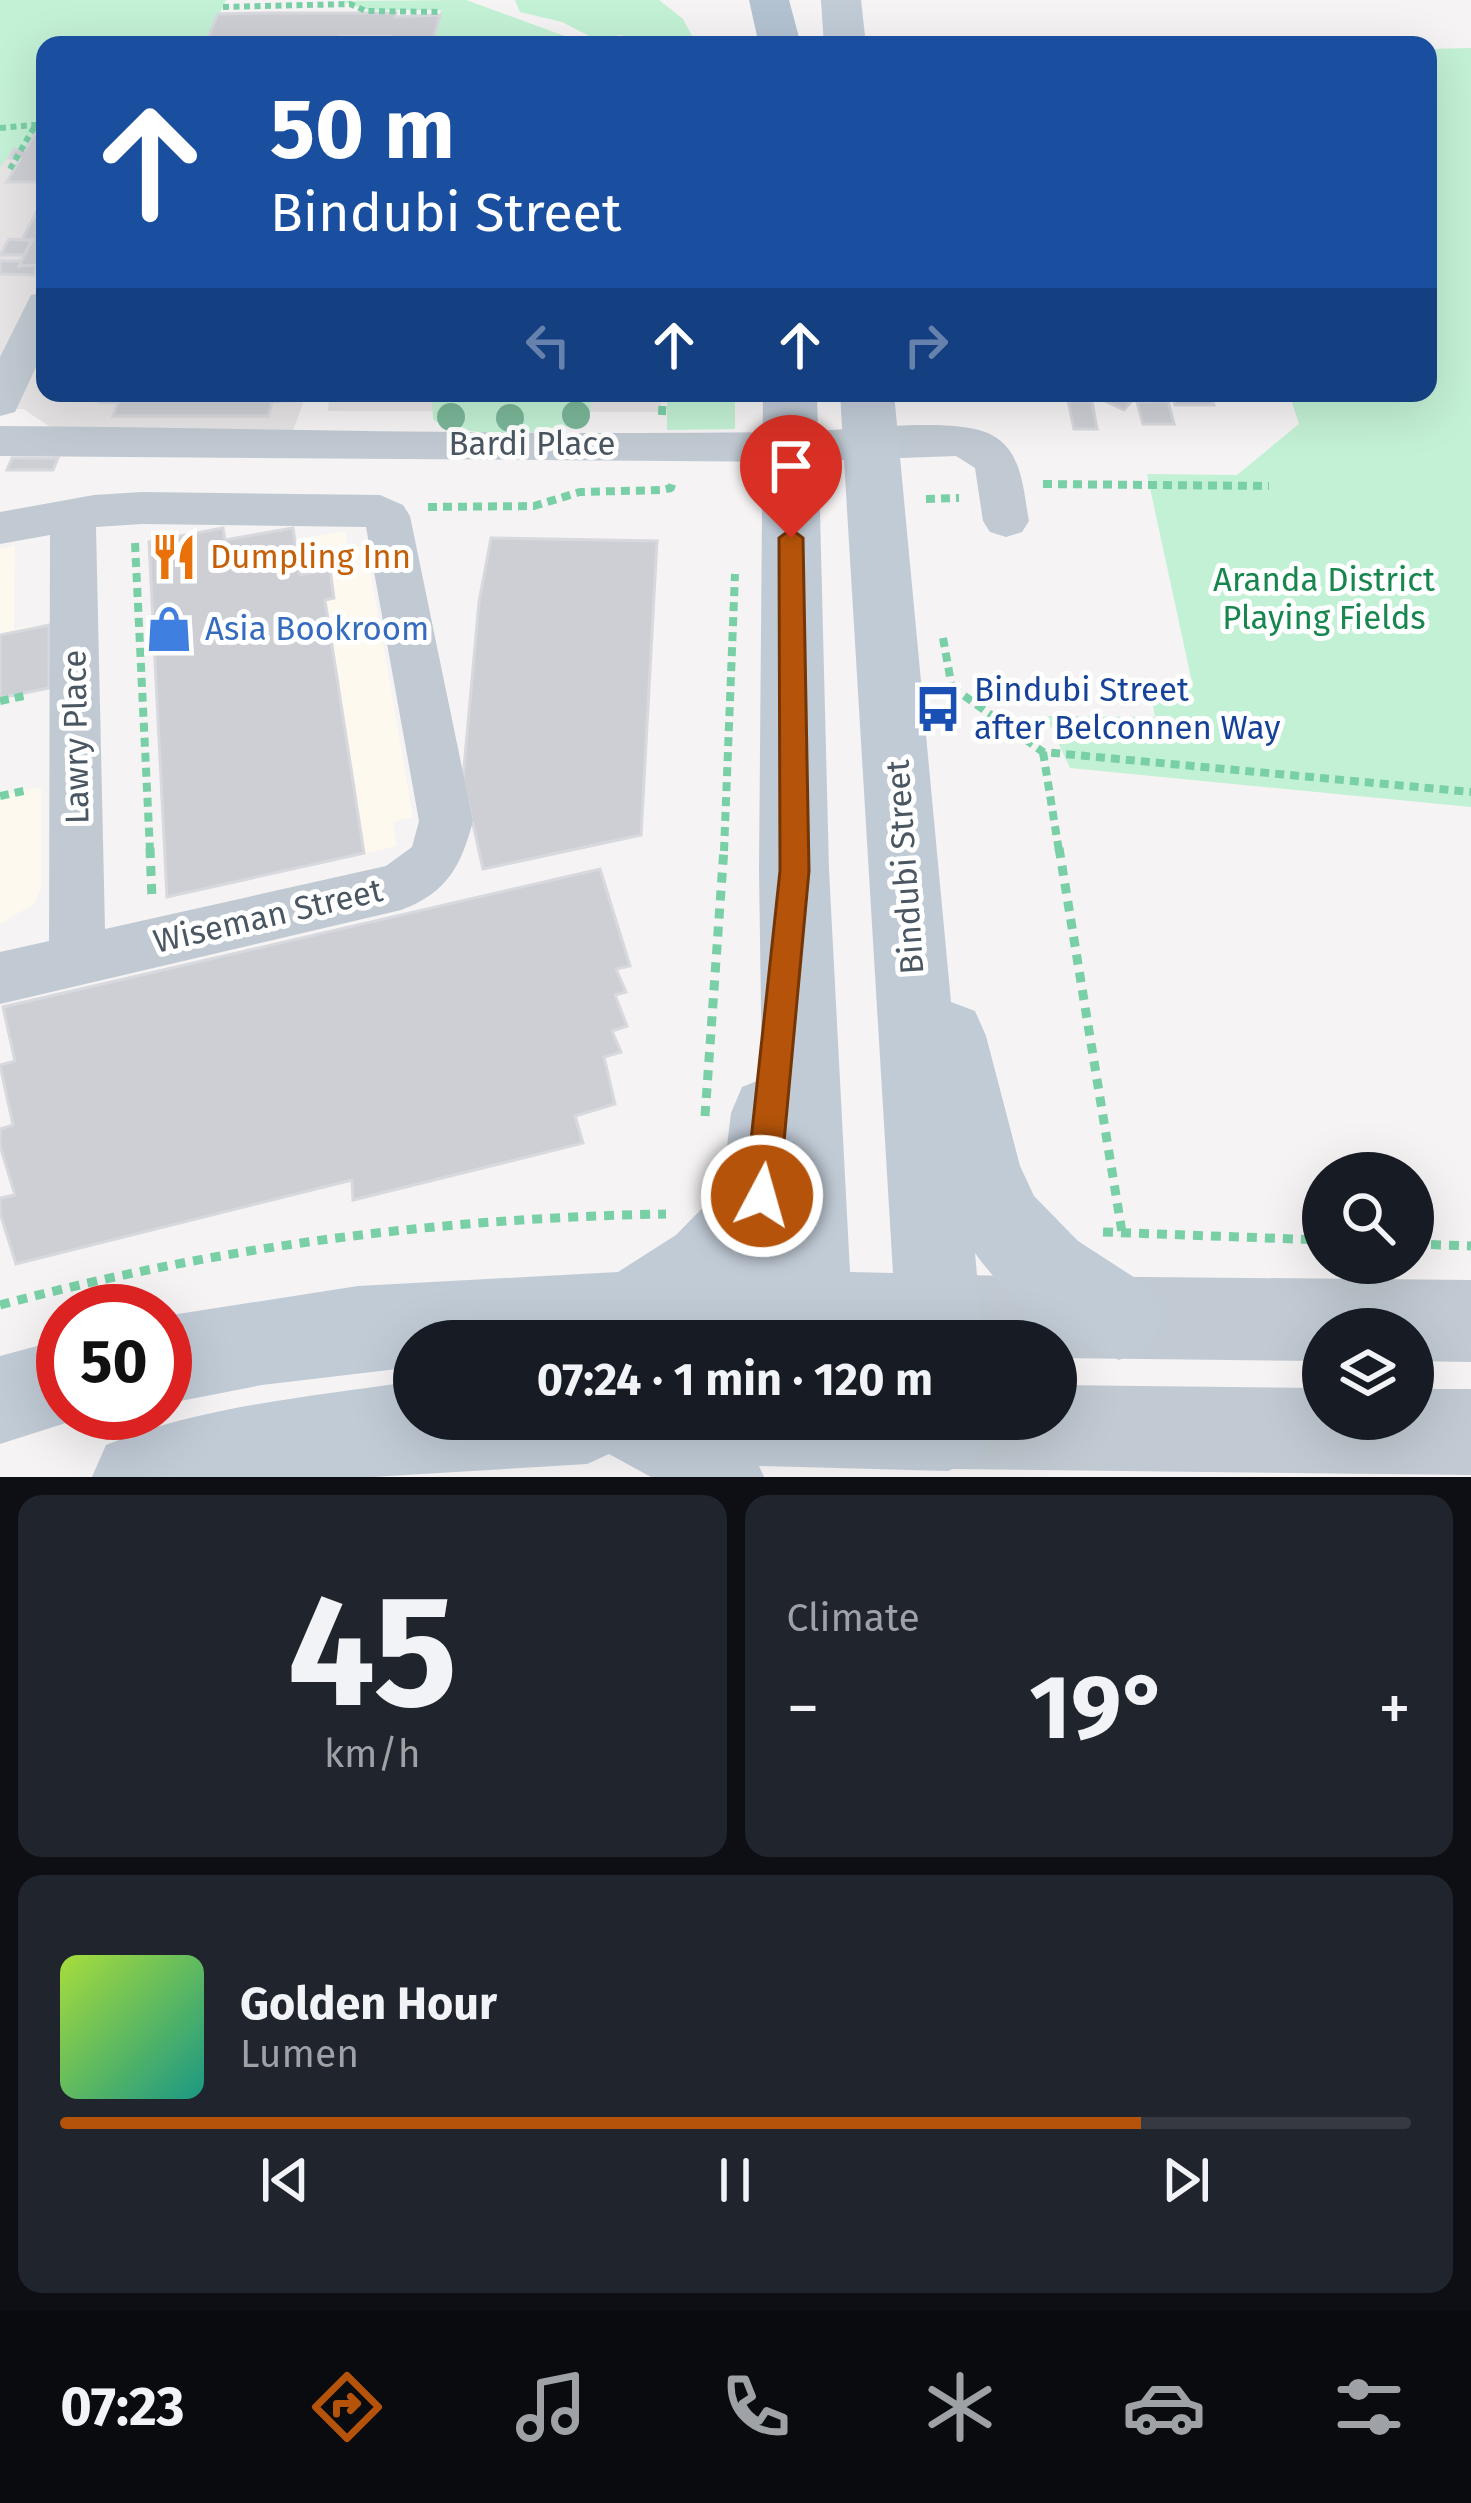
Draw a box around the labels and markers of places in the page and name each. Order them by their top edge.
pin [740,415,842,538]
restaurant icon: Dumpling Inn [149,532,199,582]
place label: Dumpling Inn [210,537,411,577]
shop icon: Asia Bookroom [144,604,194,654]
place label: Asia Bookroom [205,609,429,649]
place label: Bindubi Street after Belconnen Way [974,670,1281,748]
bus stop icon: Bindubi Street after Belconnen Way [913,684,963,734]

